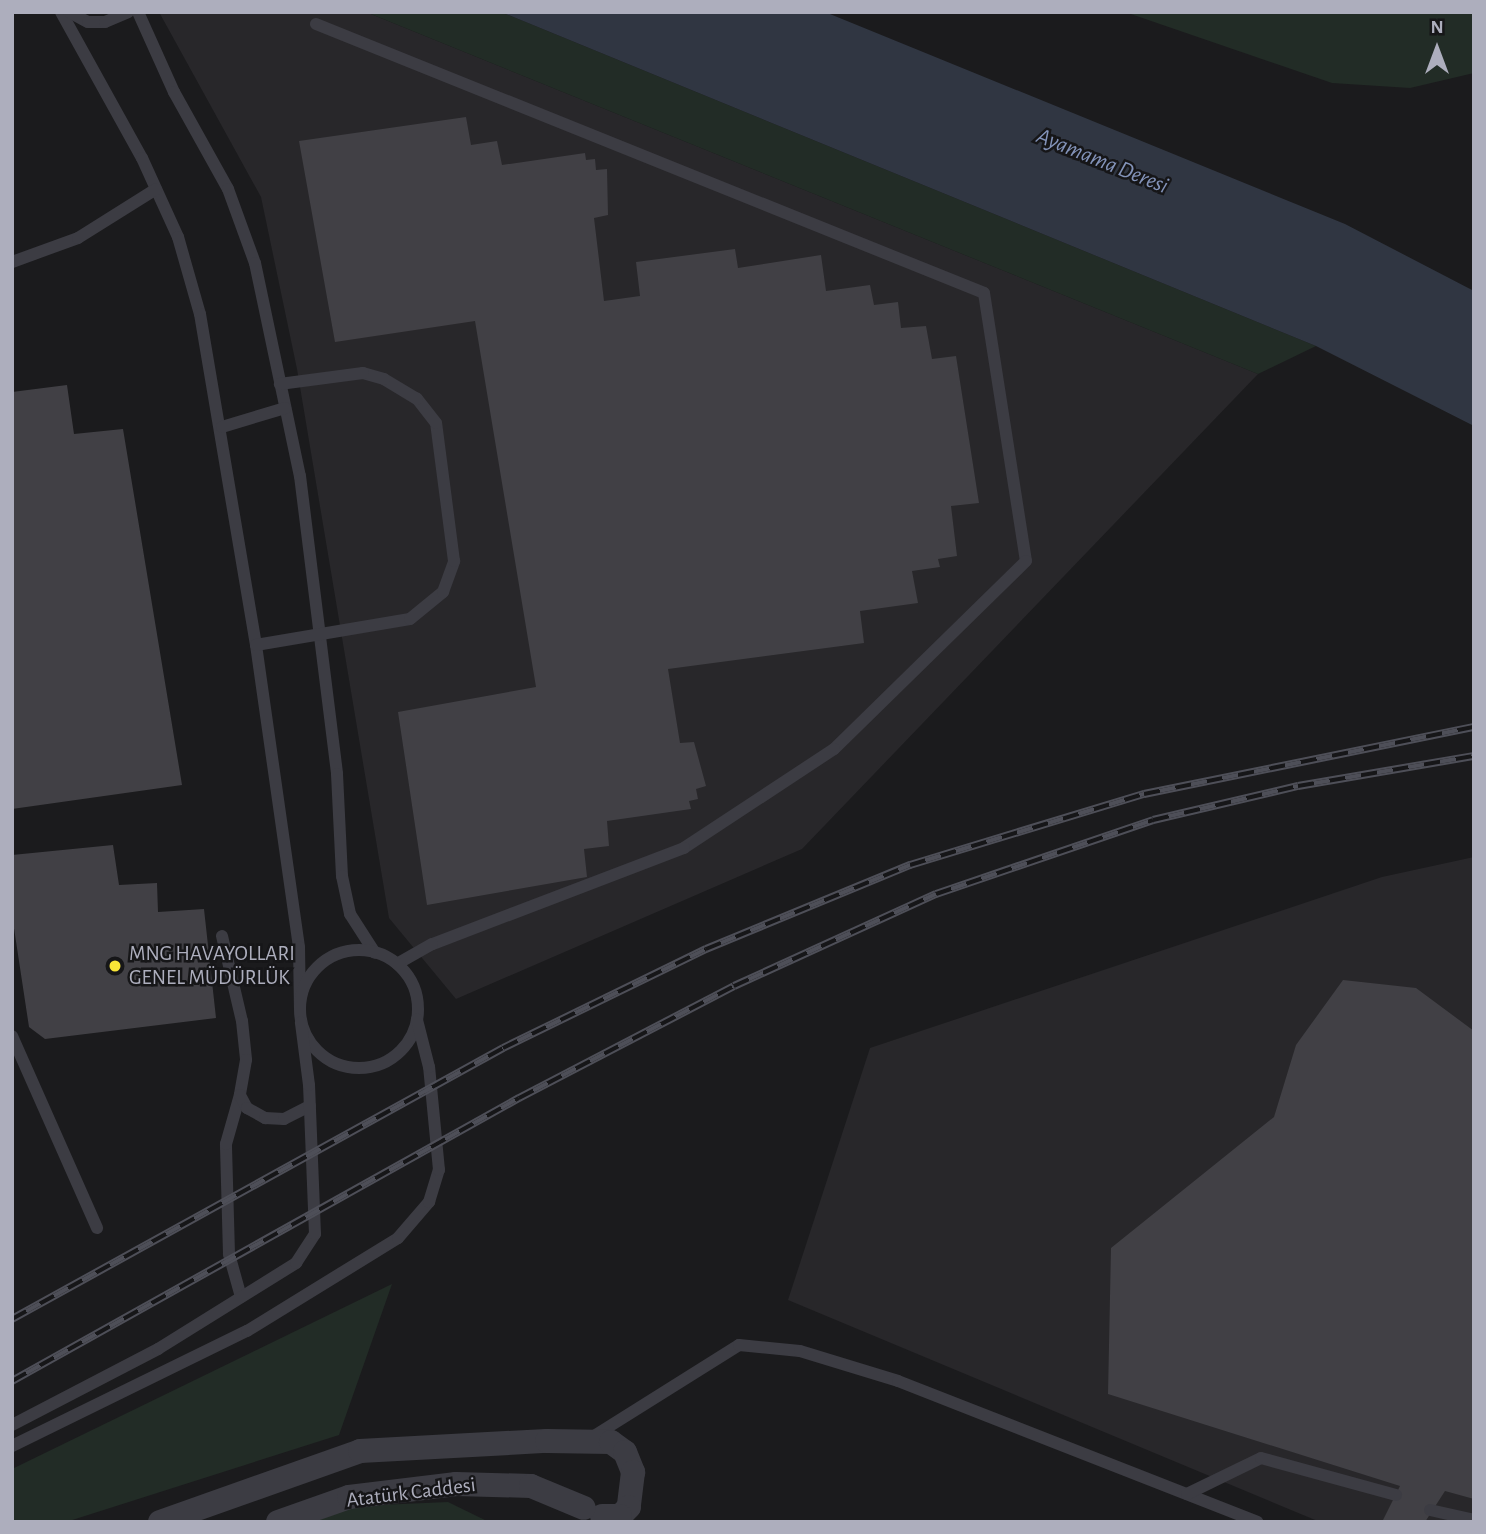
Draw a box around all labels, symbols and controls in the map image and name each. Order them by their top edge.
north arrow [1402,14,1472,84]
text: N [1430,18,1444,37]
water label: Ayamama Deresi [1032,123,1172,201]
place label: MNG HAVAYOLLARI GENEL MÜDÜRLÜK [129,941,295,991]
marker: MNG HAVAYOLLARI GENEL MÜDÜRLÜK [107,958,123,974]
street label: Atatürk Caddesi [345,1473,477,1513]

